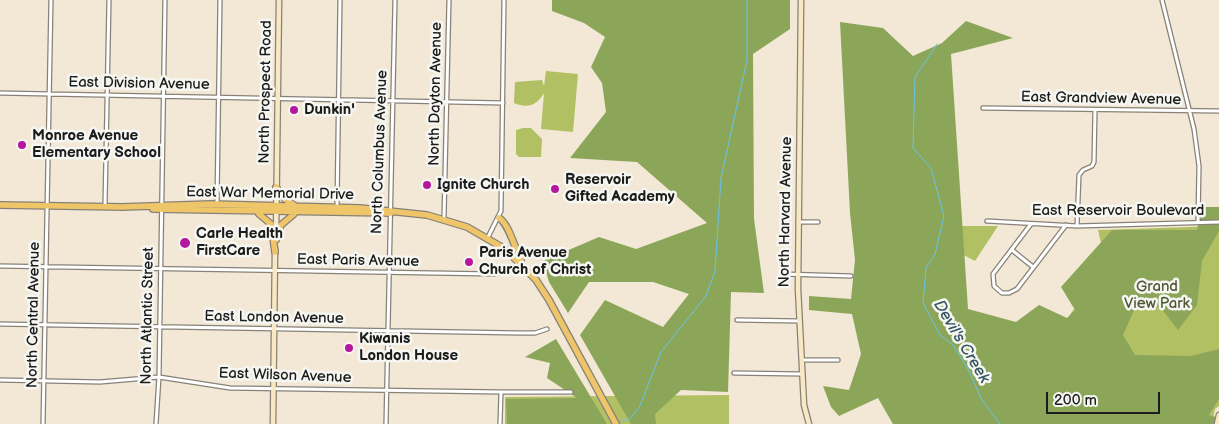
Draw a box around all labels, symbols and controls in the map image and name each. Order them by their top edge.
street label: North Prospect Road [256,20,276,164]
street label: North Dayton Avenue [426,22,446,166]
street label: North Columbus Avenue [368,70,392,234]
street label: East Division Avenue [68,74,210,94]
street label: East Grandview Avenue [1021,89,1181,109]
place label: Dunkin' [304,101,354,119]
marker: Dunkin' [288,104,300,116]
place label: Monroe Avenue Elementary School [32,127,161,162]
street label: North Harvard Avenue [776,136,796,288]
marker: Monroe Avenue Elementary School [16,139,28,151]
place label: Reservoir Gifted Academy [565,171,675,206]
place label: Ignite Church [437,176,529,194]
marker: Ignite Church [421,179,433,191]
marker: Reservoir Gifted Academy [549,183,561,195]
street label: East War Memorial Drive [186,184,354,204]
street label: East Reservoir Boulevard [1032,202,1204,220]
place label: Carle Health FirstCare [196,225,283,260]
marker: Carle Health FirstCare [178,236,192,250]
street label: North Central Avenue [24,242,44,388]
place label: Paris Avenue Church of Christ [479,244,591,279]
street label: North Atlantic Street [138,247,158,385]
street label: East Paris Avenue [297,251,419,271]
marker: Paris Avenue Church of Christ [463,256,475,268]
park label: Grand View Park [1124,278,1190,313]
water label: Devil's Creek [929,297,993,387]
street label: East London Avenue [204,308,344,328]
place label: Kiwanis London House [359,330,458,365]
marker: Kiwanis London House [343,342,355,354]
street label: East Wilson Avenue [218,365,352,387]
scale bar [1049,382,1163,414]
text: 200 m [1054,391,1097,410]

